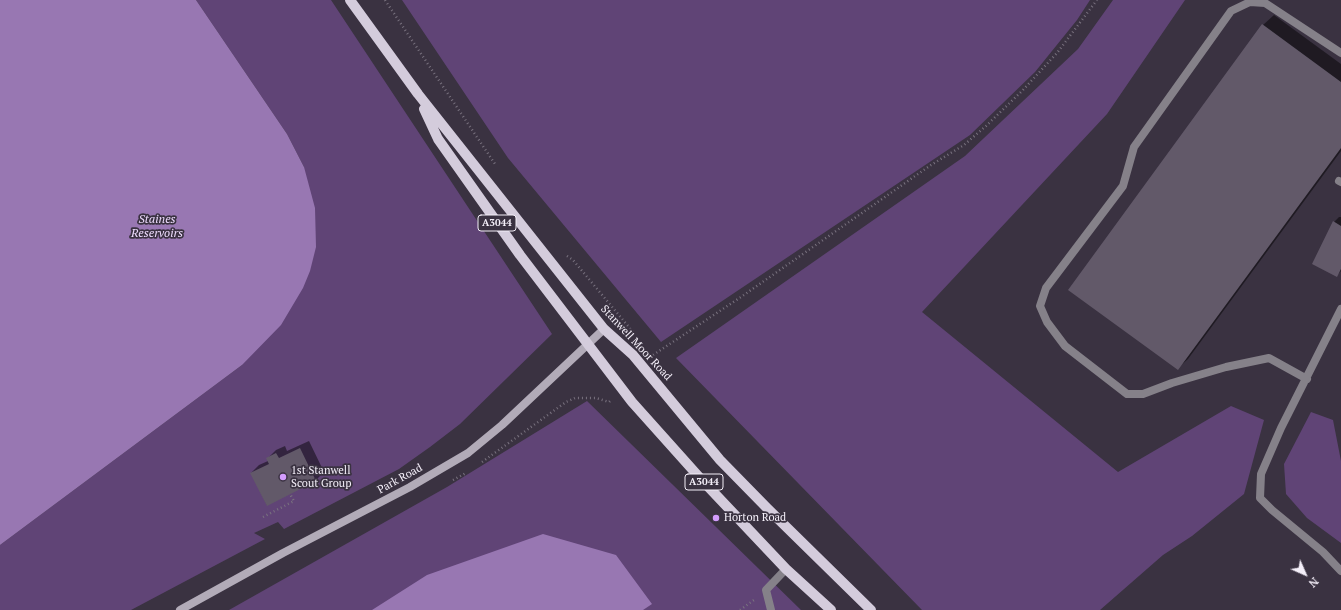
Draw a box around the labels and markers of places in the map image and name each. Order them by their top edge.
place label: 1st Stanwell Scout Group [291,464,351,490]
marker: 1st Stanwell Scout Group [278,472,288,482]
place label: Horton Road [724,511,786,525]
marker: Horton Road [711,513,721,523]

